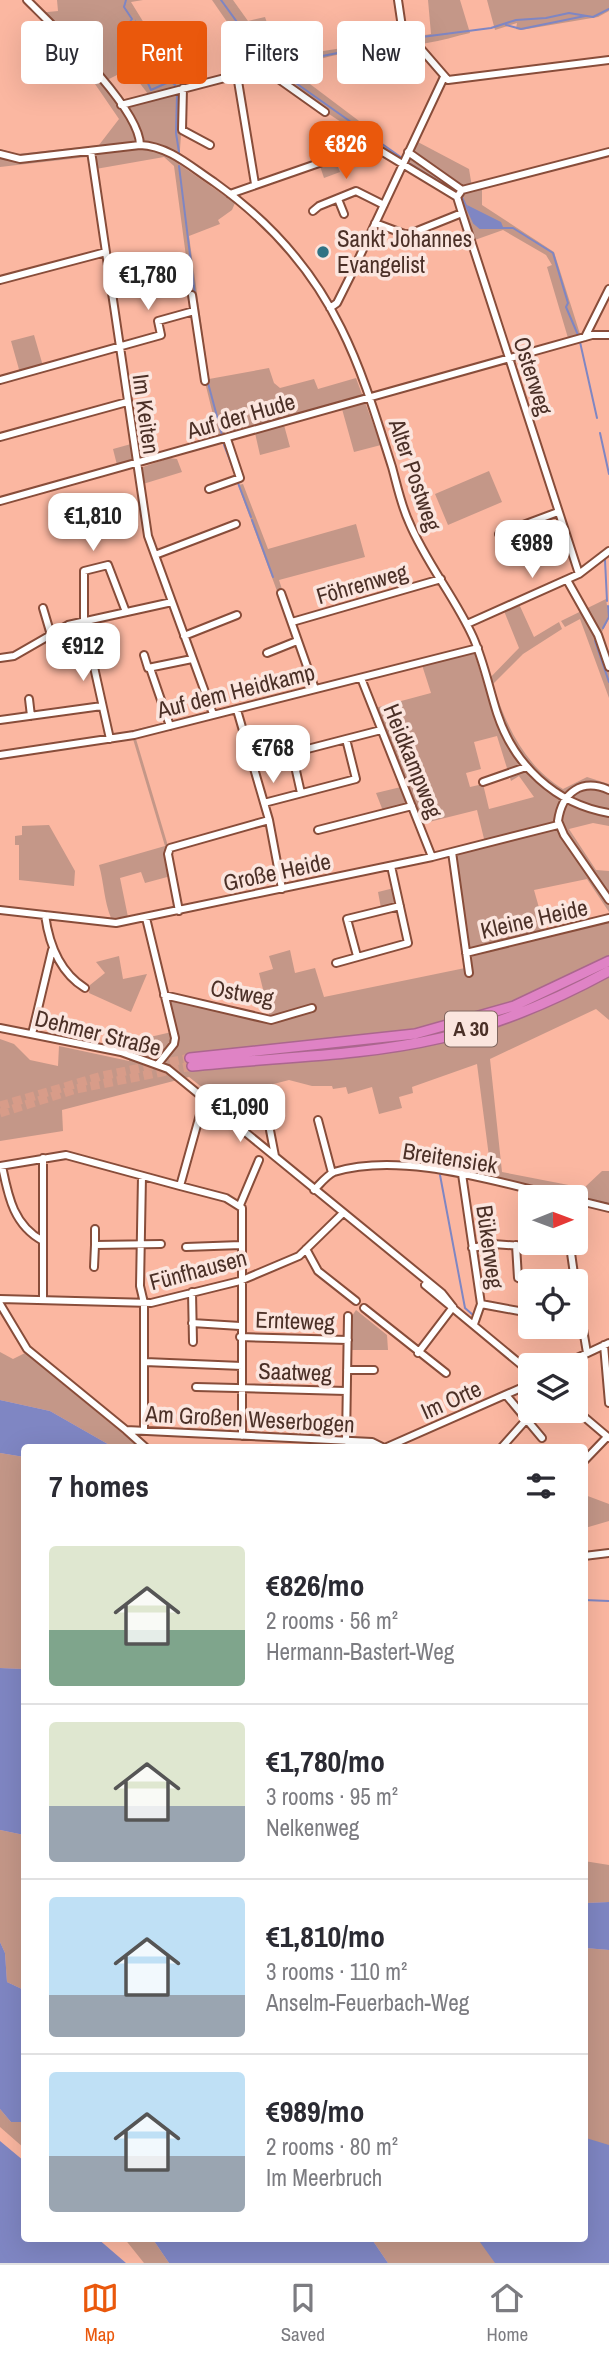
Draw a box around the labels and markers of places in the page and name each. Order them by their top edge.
pin: €826 [305,122,387,181]
place label: Sankt Johannes Evangelist [337,223,472,280]
marker: Sankt Johannes Evangelist [315,244,331,260]
pin: €1,780 [91,252,205,312]
pin: €1,810 [36,494,150,553]
pin: €989 [491,520,573,580]
pin: €912 [42,624,124,683]
pin: €768 [232,726,314,785]
pin: €1,090 [183,1084,297,1144]

